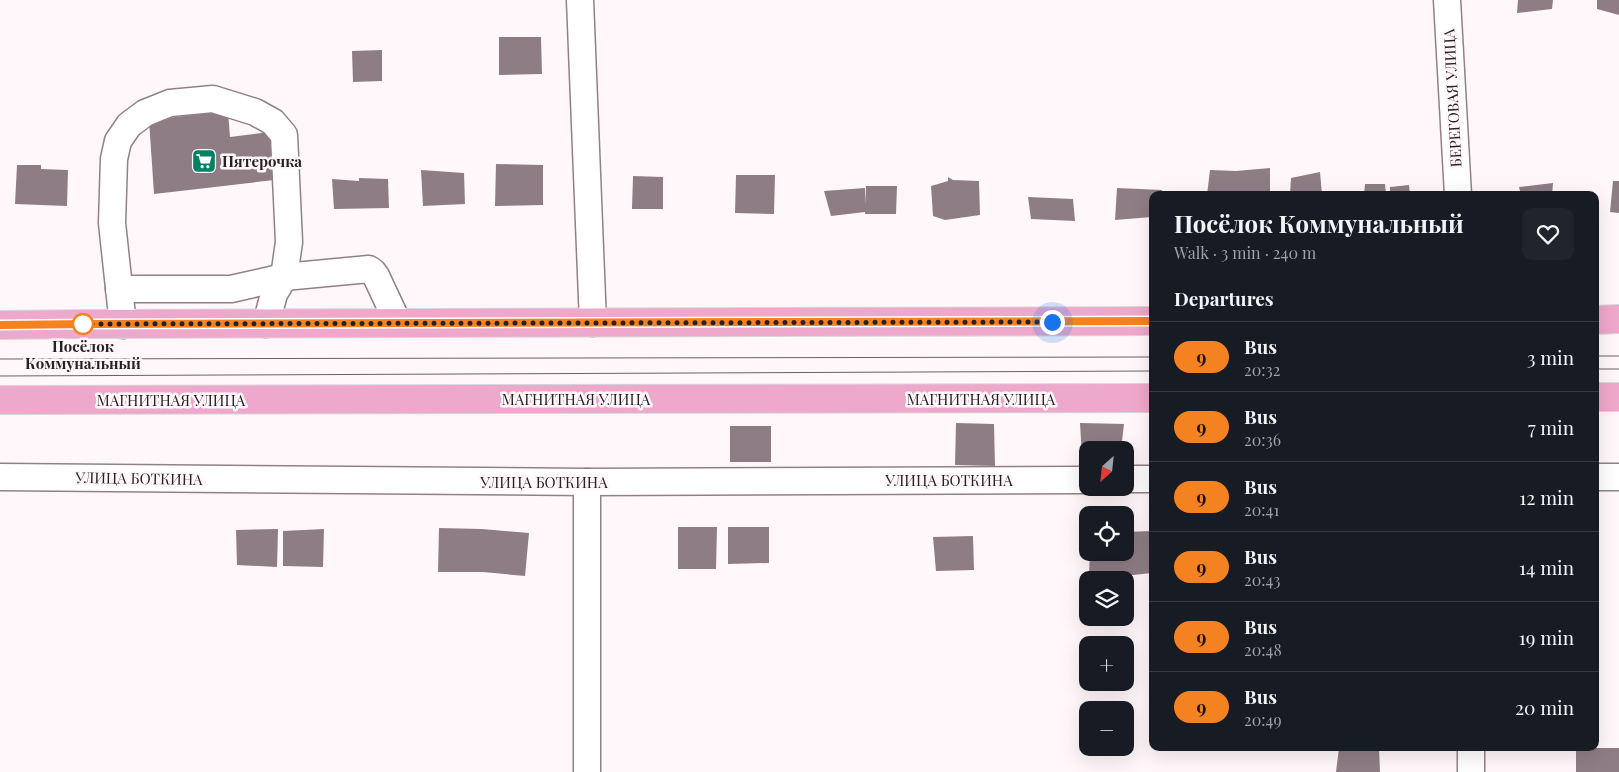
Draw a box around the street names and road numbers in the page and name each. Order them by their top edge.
street label: БЕРЕГОВАЯ УЛИЦА [1438,28,1466,168]
street label: МАГНИТНАЯ УЛИЦА [502,389,651,409]
street label: МАГНИТНАЯ УЛИЦА [907,389,1056,409]
street label: МАГНИТНАЯ УЛИЦА [97,390,246,410]
street label: УЛИЦА БОТКИНА [74,467,203,489]
street label: УЛИЦА БОТКИНА [884,470,1013,490]
street label: УЛИЦА БОТКИНА [479,472,608,492]

